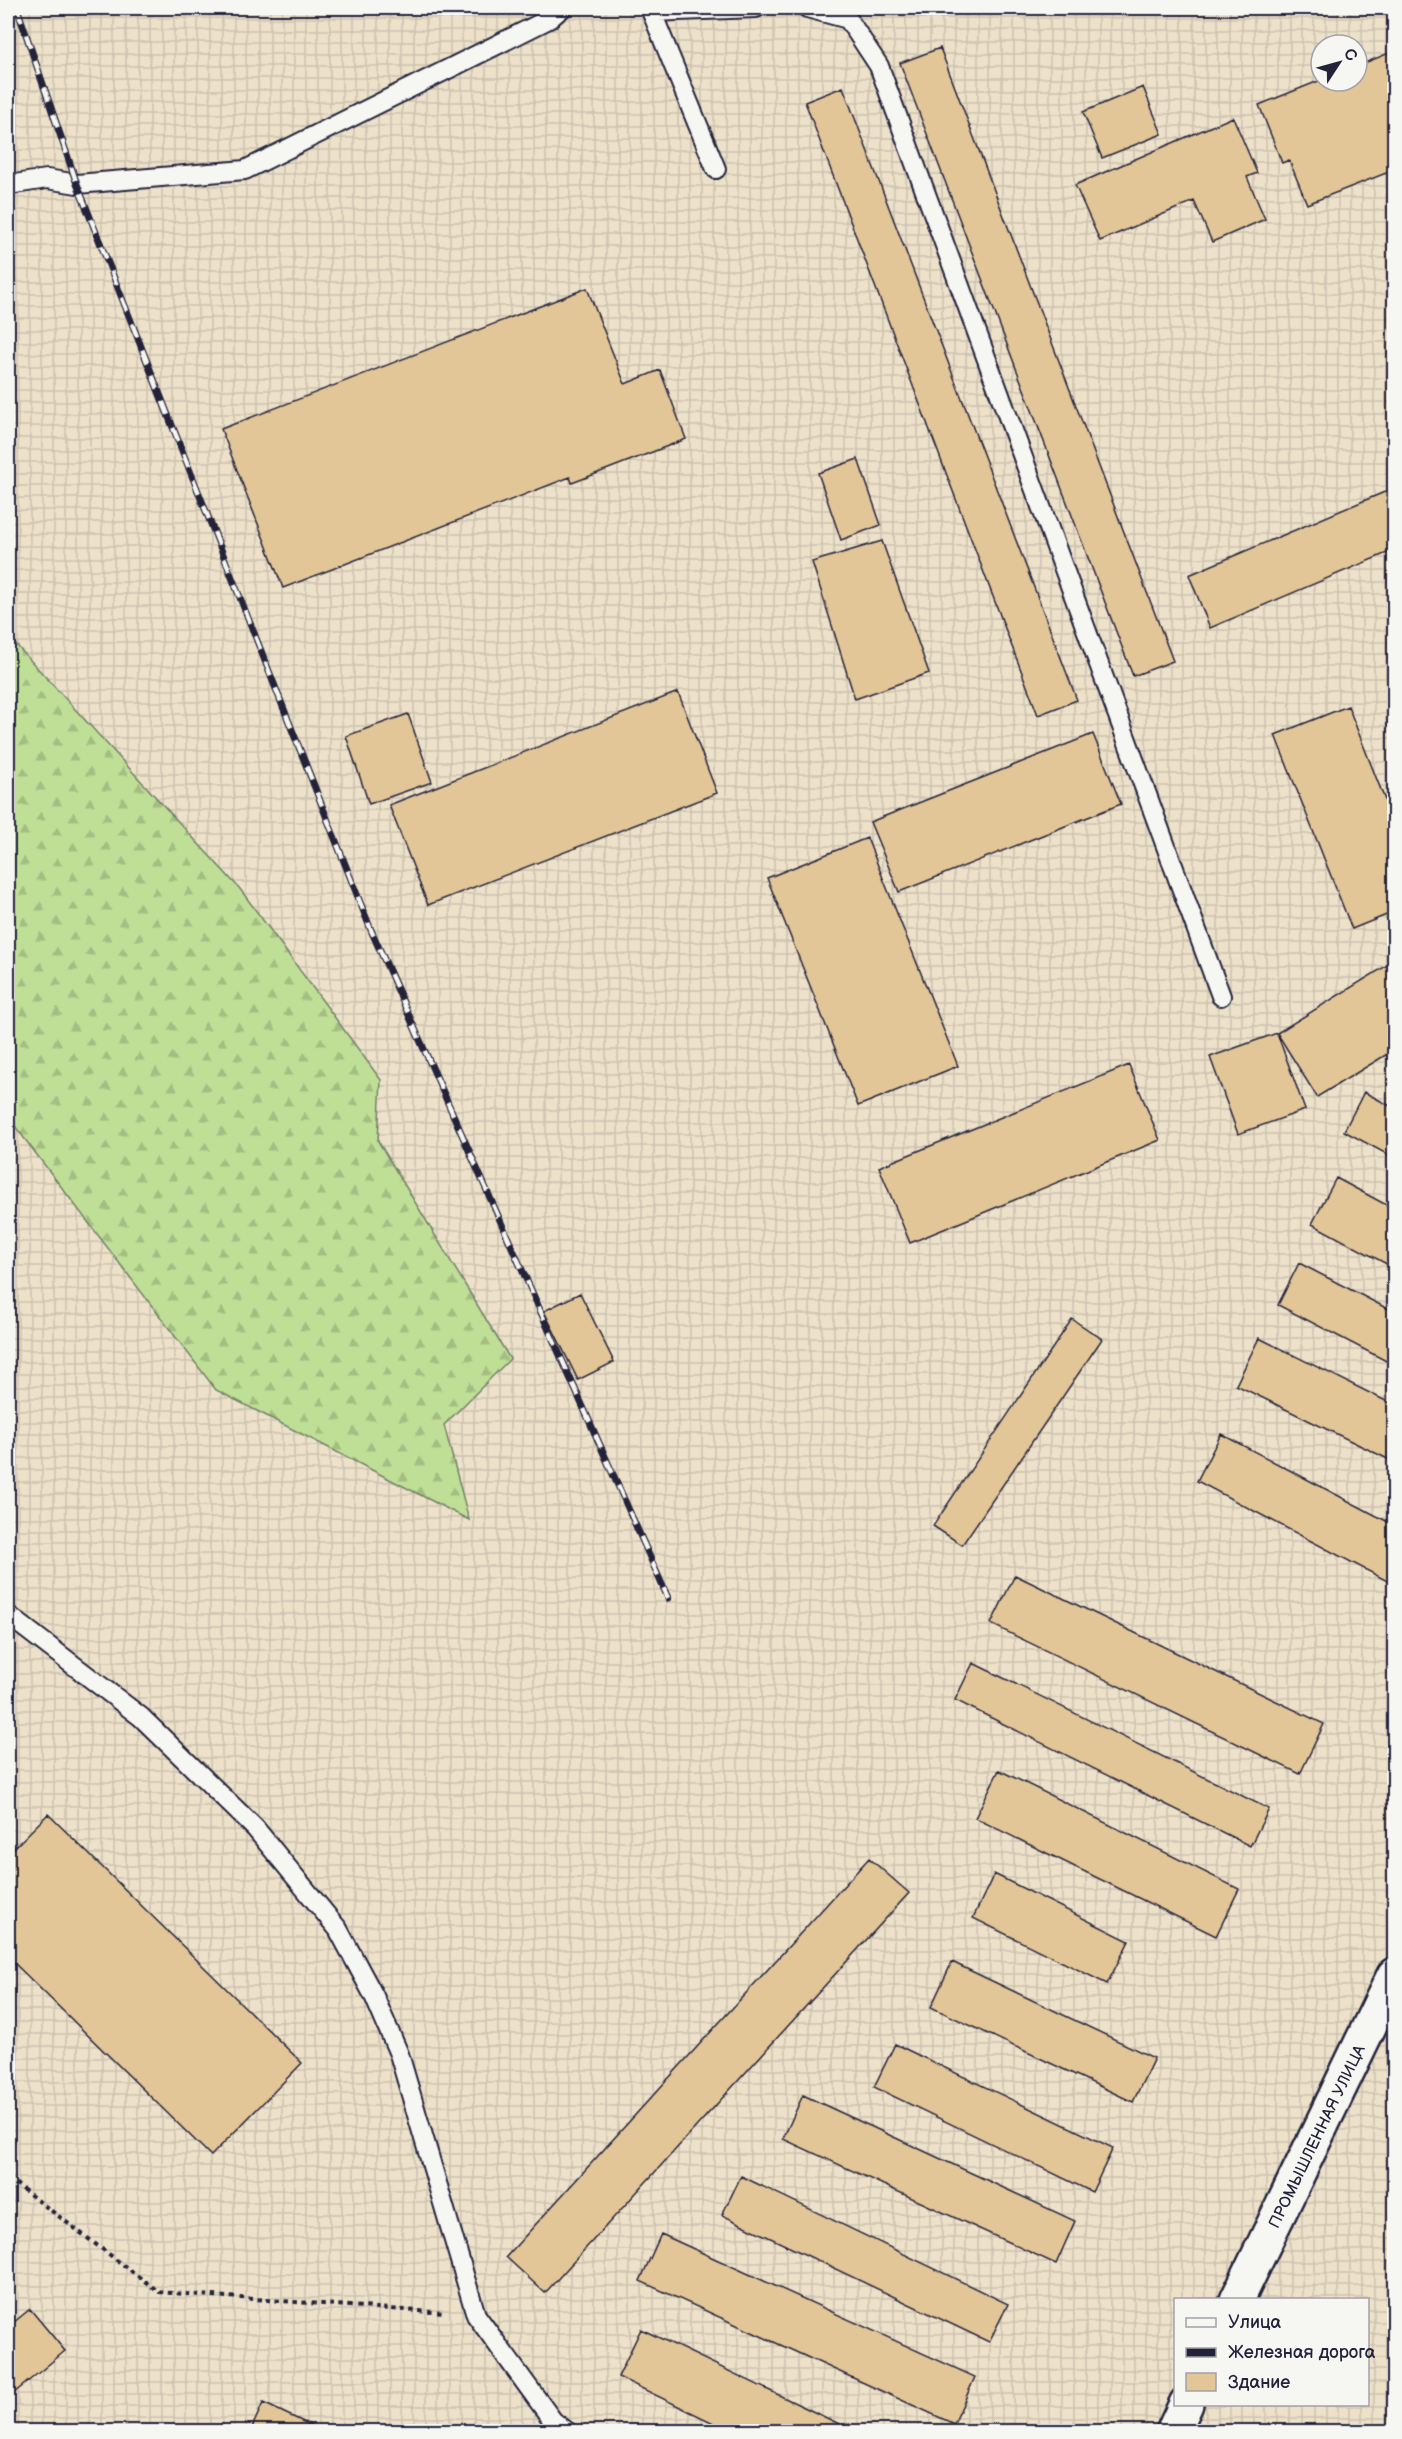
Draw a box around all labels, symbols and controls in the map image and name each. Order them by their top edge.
north arrow [1309,33,1369,93]
text: С [1339,45,1361,65]
street label: ПРОМЫШЛЕННАЯ УЛИЦА [1265,2042,1370,2231]
legend [1174,2298,1369,2406]
text: Улица [1228,2312,1282,2333]
text: Железная дорога [1228,2342,1376,2363]
text: Здание [1228,2372,1290,2393]

